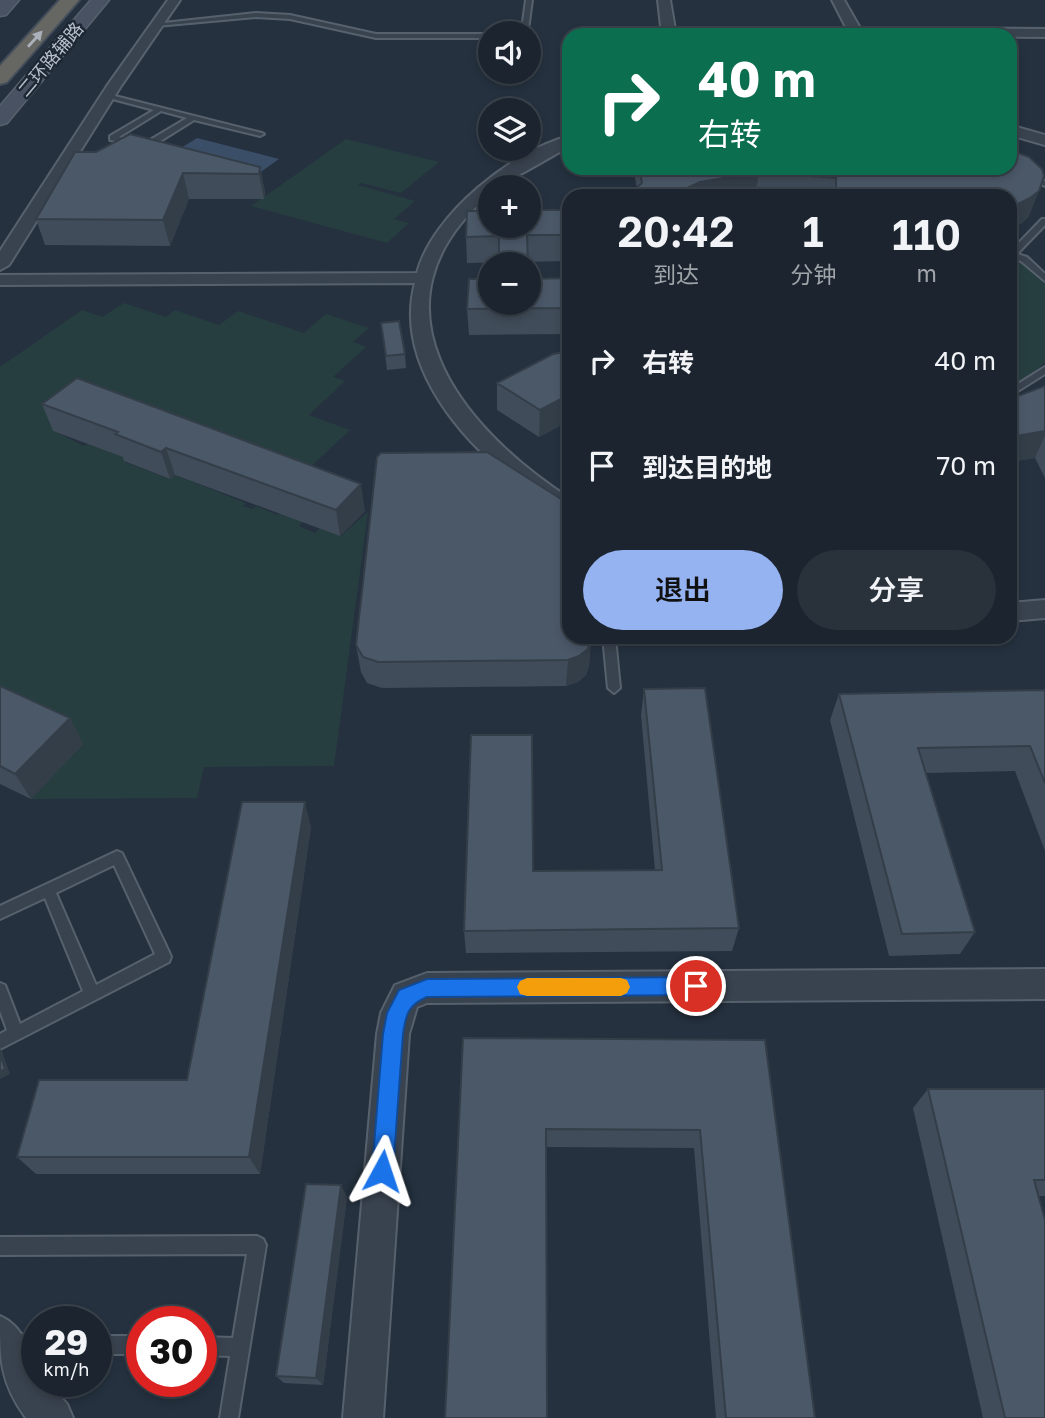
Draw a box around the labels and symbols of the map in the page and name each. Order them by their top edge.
street label: 二环路辅路 [13,17,87,101]
one-way arrow [27,30,43,48]
pin [666,956,726,1016]
position arrow [345,1134,419,1208]
speed limit sign: 30 [126,1306,217,1397]

